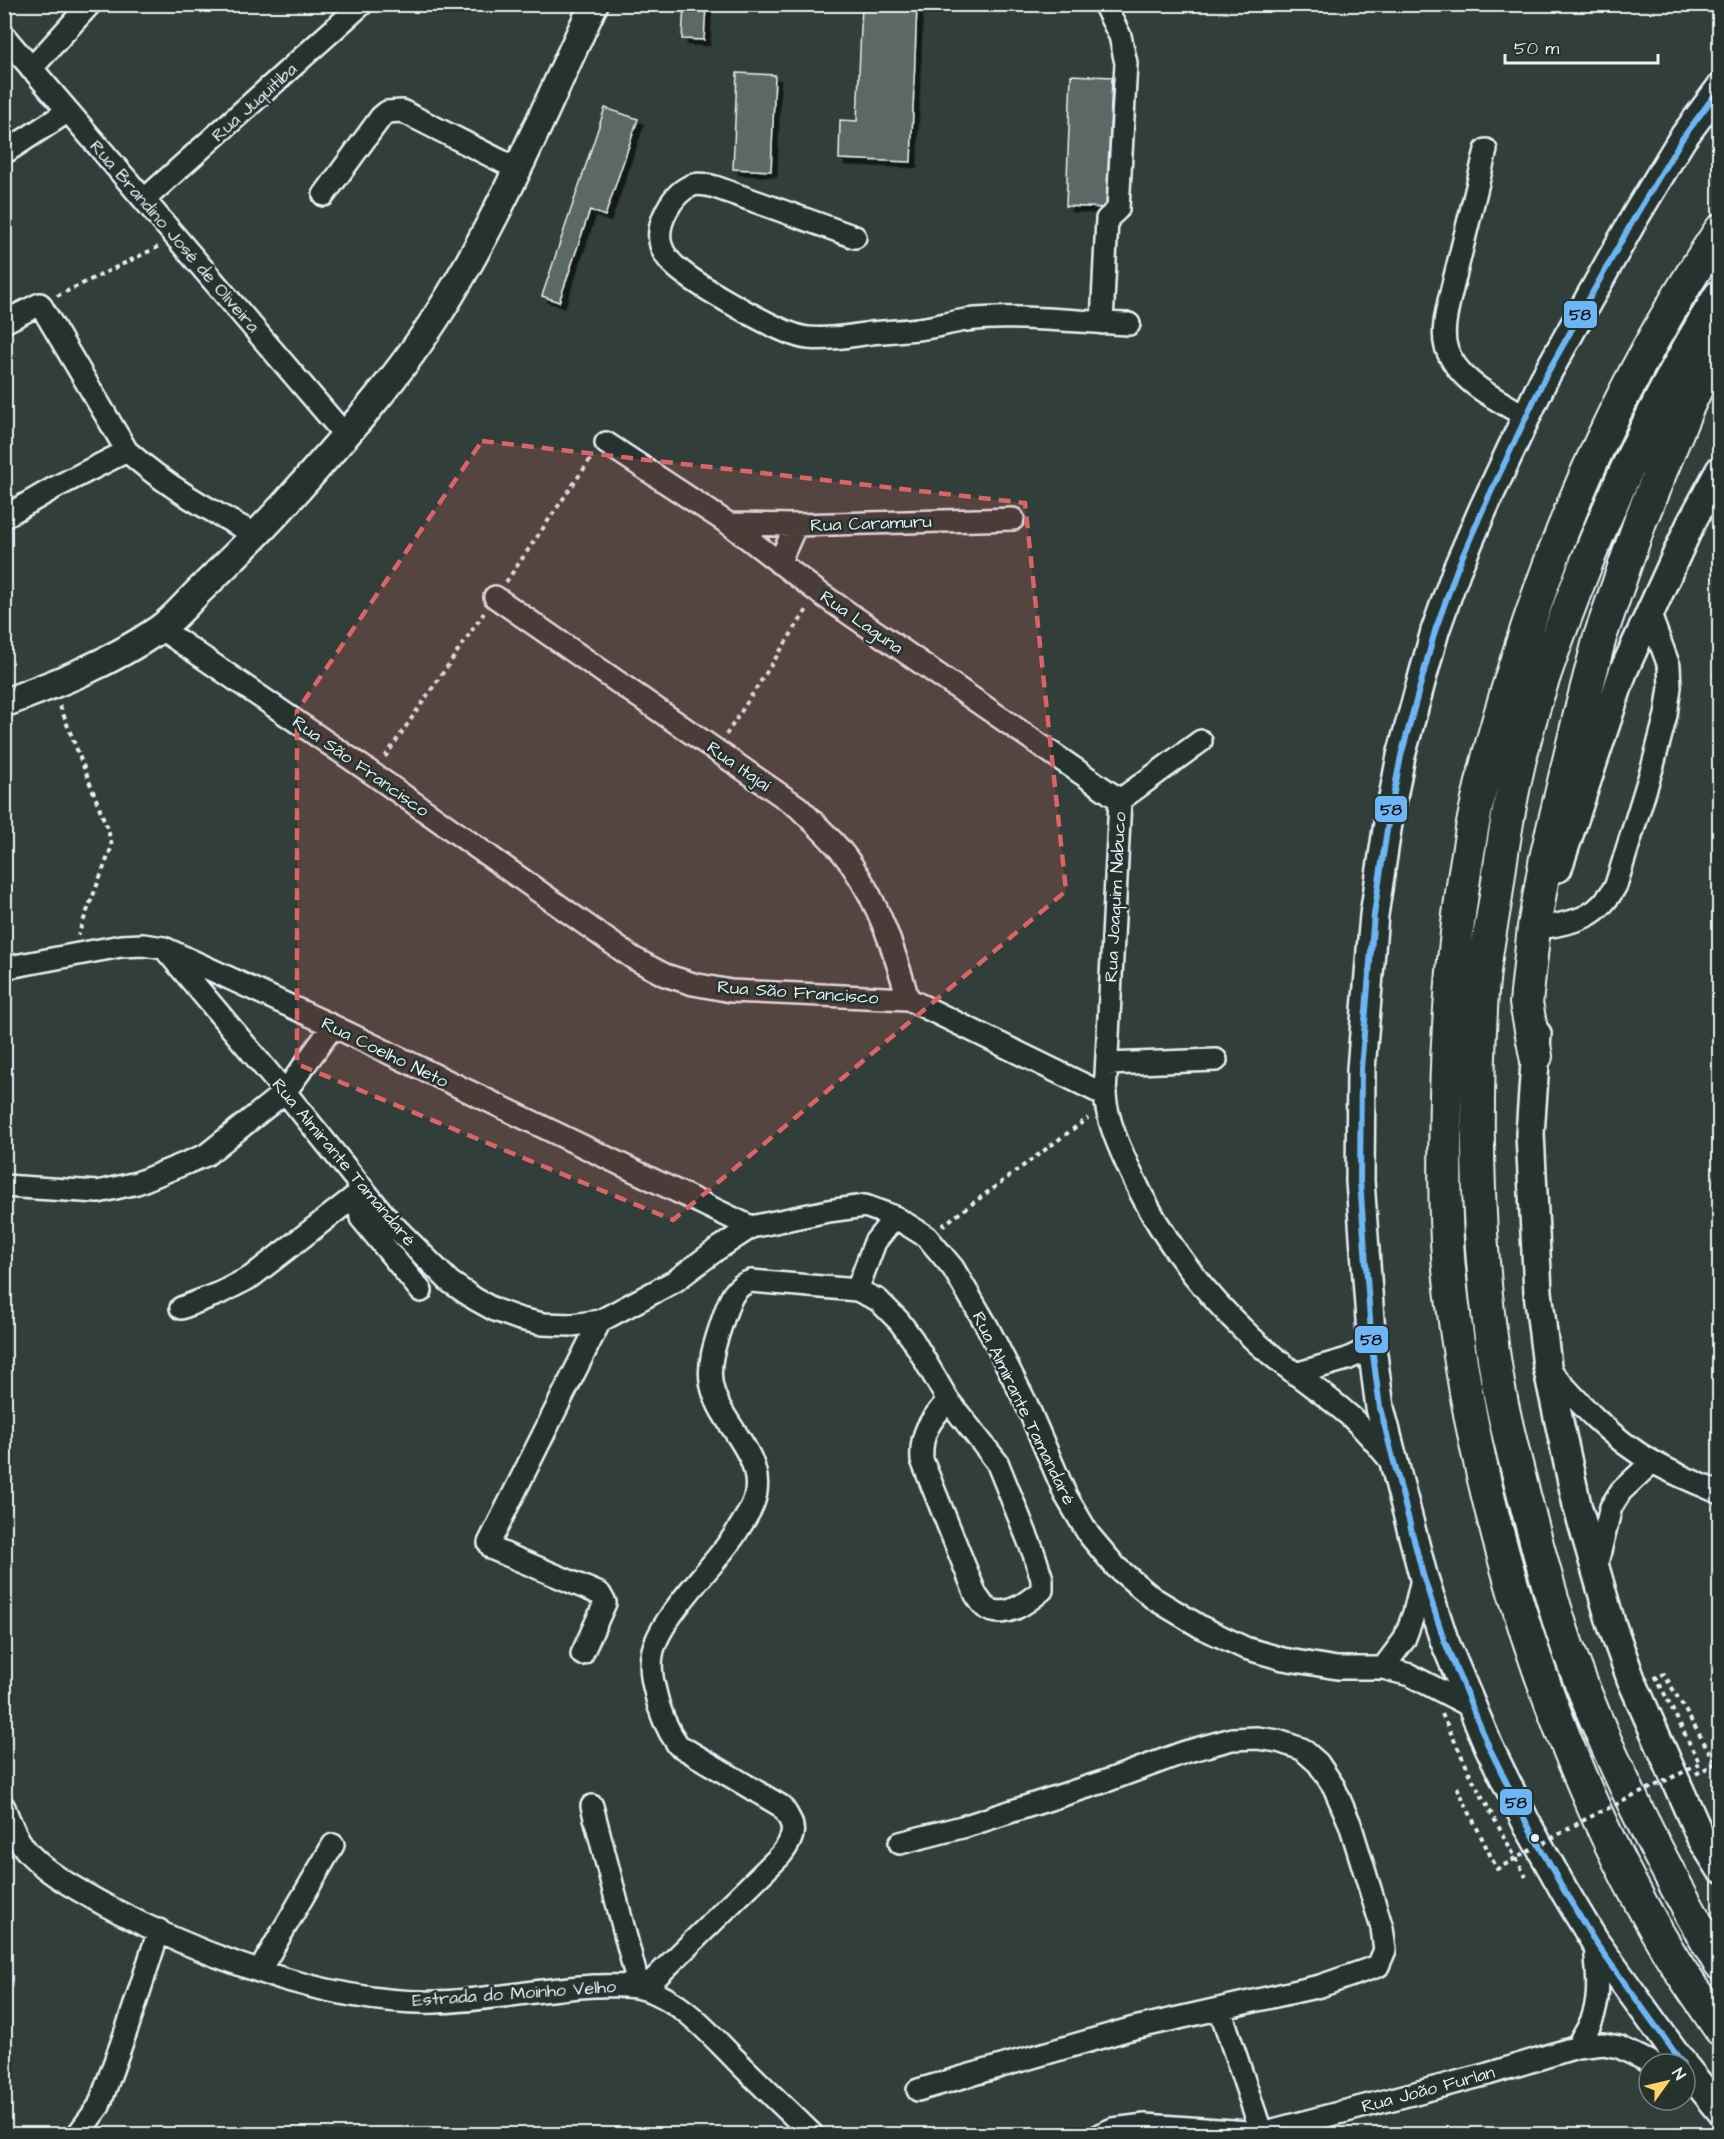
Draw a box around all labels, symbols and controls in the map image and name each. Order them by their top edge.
scale bar [1505,27,1658,65]
text: 50 m [1514,36,1559,61]
street label: Rua Juquitiba [206,57,303,148]
street label: Rua Brandino José de Oliveira [84,135,265,338]
line badge: 58 [1563,300,1598,329]
text: 58 [1569,304,1591,326]
street label: Rua Caramuru [810,509,932,538]
street label: Rua Laguna [814,584,908,661]
street label: Rua São Francisco [287,710,434,823]
street label: Rua Itajaí [702,735,776,798]
line badge: 58 [1374,795,1408,823]
text: 58 [1380,799,1402,821]
street label: Rua Joaquim Nabuco [1099,811,1132,983]
street label: Rua São Francisco [716,974,879,1011]
street label: Rua Coelho Neto [317,1011,452,1094]
street label: Rua Almirante Tamandaré [266,1073,422,1252]
street label: Rua Almirante Tamandaré [966,1307,1081,1509]
line badge: 58 [1354,1325,1389,1354]
text: 58 [1360,1329,1382,1351]
line badge: 58 [1499,1788,1533,1816]
text: 58 [1505,1792,1527,1814]
unlabelled marker [1529,1832,1541,1844]
street label: Estrada do Moinho Velho [411,1974,617,2013]
north arrow [1637,2052,1697,2112]
street label: Rua João Furlan [1359,2060,1498,2119]
text: N [1667,2064,1691,2084]

